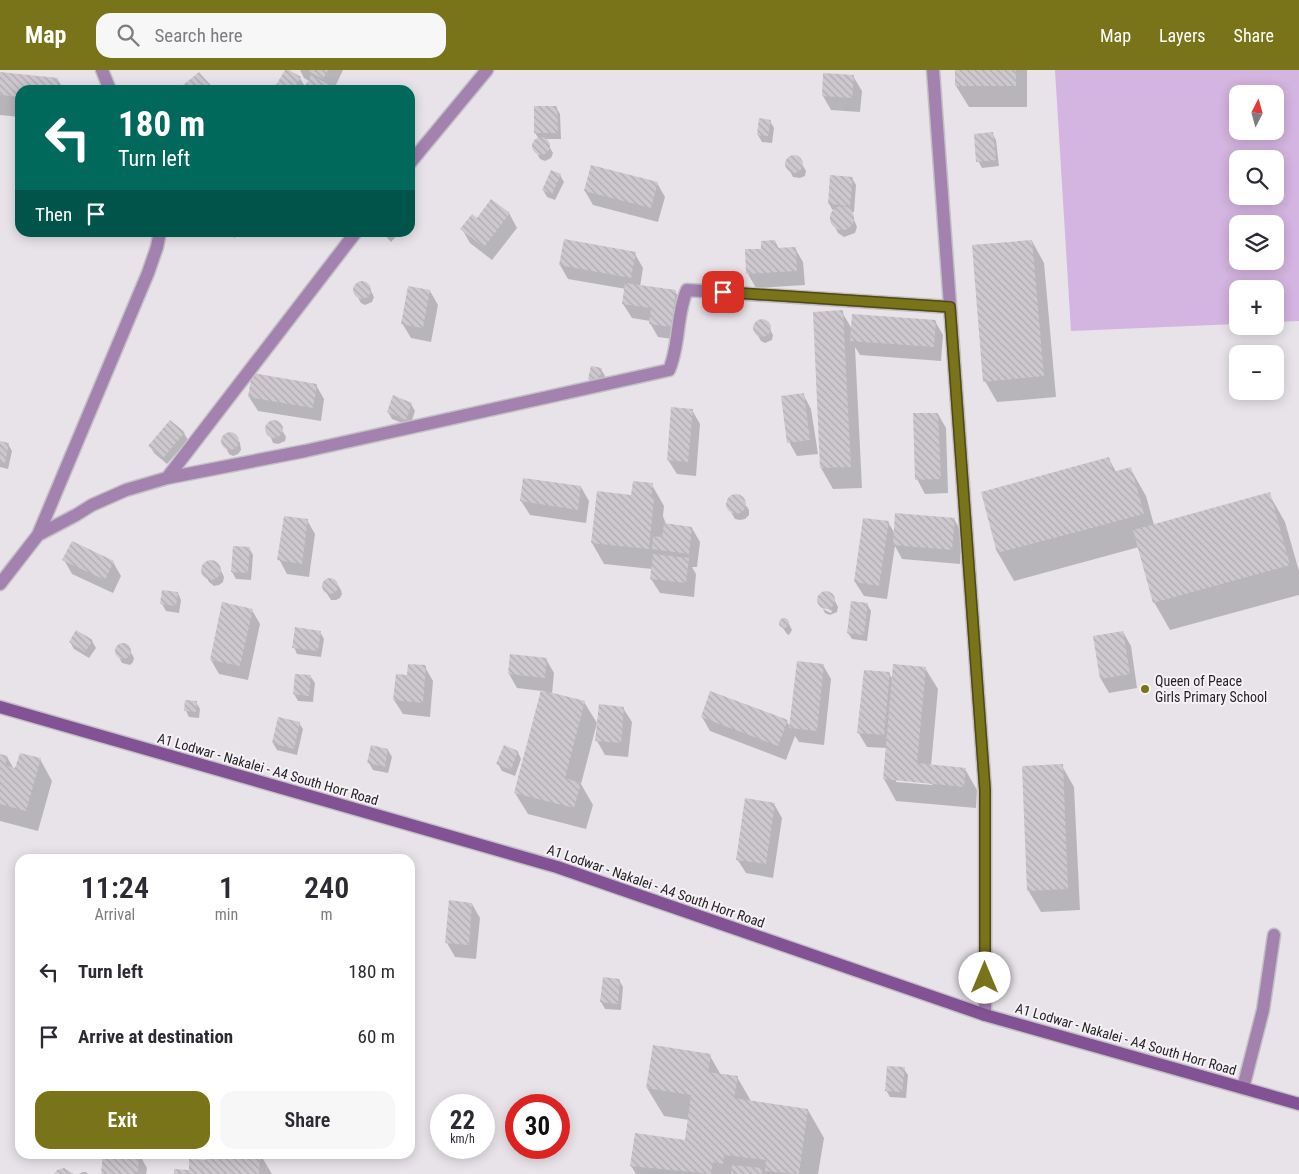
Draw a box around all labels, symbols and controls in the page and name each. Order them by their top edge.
search box [96,13,446,58]
text: Map [25,21,66,49]
icon: search [114,21,142,49]
text: Search here [154,24,243,47]
text: Map [1100,25,1131,46]
text: Layers [1159,25,1206,46]
text: Share [1234,25,1274,46]
north arrow [1229,85,1284,140]
map controls [1229,85,1284,400]
text: 180 m [118,104,205,145]
icon: left [35,105,100,170]
text: Turn left [118,146,190,171]
button: search [1229,150,1284,205]
icon: arrive [82,200,110,228]
text: Then [35,203,72,226]
button: layers [1229,215,1284,270]
pin [702,271,744,313]
icon: arrive [709,278,737,306]
button: + [1229,280,1284,335]
button: − [1229,345,1284,400]
place label: Queen of Peace Girls Primary School [1155,673,1267,705]
marker: Queen of Peace Girls Primary School [1139,683,1151,695]
street label: A1 Lodwar - Nakalei - A4 South Horr Road [156,730,380,808]
street label: A1 Lodwar - Nakalei - A4 South Horr Road [545,841,767,931]
text: 11:24 [81,870,149,905]
text: 1 [219,870,234,905]
text: 240 [304,870,349,905]
text: Arrival [95,905,135,924]
text: min [215,905,238,924]
text: m [321,905,333,924]
position arrow [958,951,1010,1003]
icon: left [35,958,63,986]
text: Turn left [78,960,143,983]
text: 180 m [348,960,395,983]
street label: A1 Lodwar - Nakalei - A4 South Horr Road [1014,1000,1238,1078]
icon: arrive [35,1023,63,1051]
text: Arrive at destination [78,1025,233,1048]
text: 60 m [358,1025,395,1048]
button: Exit [35,1091,210,1149]
button: Share [220,1091,395,1149]
speed limit sign: 30 [505,1094,570,1159]
text: 22 [450,1106,475,1135]
text: km/h [450,1132,475,1146]

